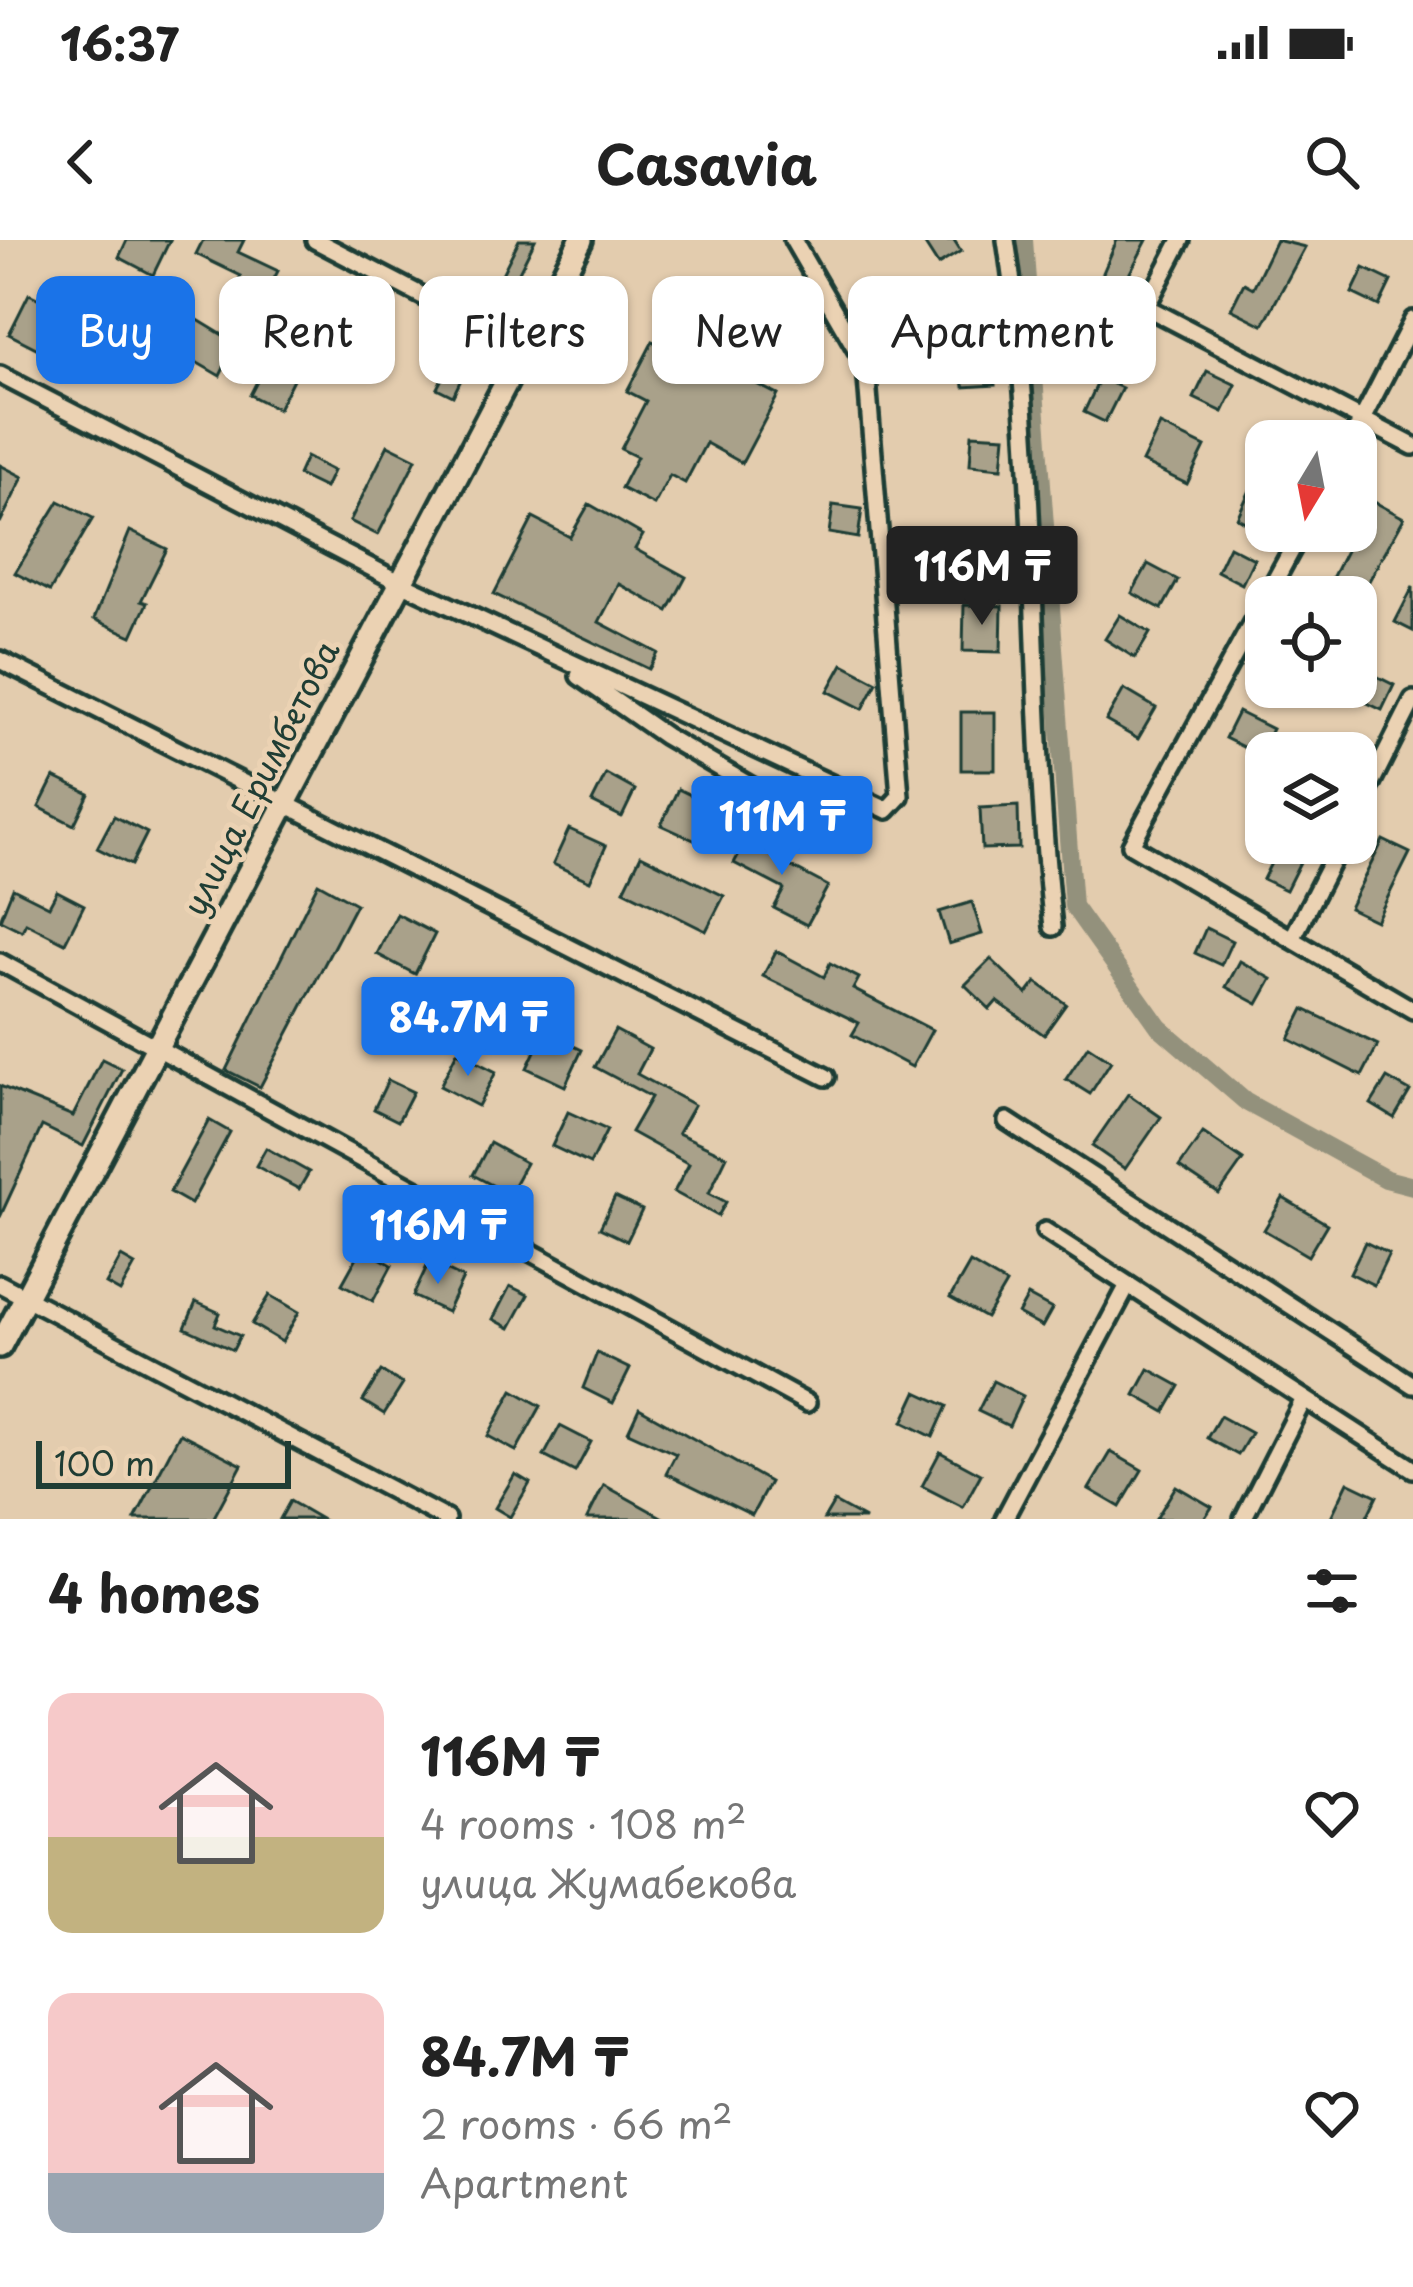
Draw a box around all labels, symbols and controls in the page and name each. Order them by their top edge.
text: 16:37 [60,8,179,76]
text: Casavia [596,122,817,203]
icon: back [48,129,114,195]
icon: search [1299,129,1365,195]
chip: Buy [36,276,195,384]
chip: Rent [219,276,395,384]
chip: Filters [419,276,628,384]
chip: New [652,276,824,384]
chip: Apartment [848,276,1156,384]
north arrow [1245,420,1377,552]
map controls [1245,420,1377,864]
pin: 116M ₸ [884,526,1080,628]
text: 116M ₸ [914,535,1050,594]
button: locate [1245,576,1377,708]
street label: улица Еримбетова [168,630,351,923]
button: layers [1245,732,1377,864]
pin: 111M ₸ [684,776,880,878]
text: 111M ₸ [718,785,846,844]
pin: 84.7M ₸ [357,977,579,1079]
text: 84.7M ₸ [388,986,548,1045]
pin: 116M ₸ [340,1185,536,1287]
text: 116M ₸ [370,1194,506,1253]
scale bar [36,1435,291,1488]
text: 100 m [54,1437,155,1487]
text: 4 homes [48,1553,260,1630]
icon: filters [1299,1558,1365,1624]
text: 116M ₸ [420,1716,599,1793]
icon: home [144,1741,288,1885]
icon: heart [1299,1780,1365,1846]
text: 4 rooms · 108 m² [420,1793,747,1852]
text: улица Жумабекова [420,1852,796,1911]
text: 84.7M ₸ [420,2016,628,2093]
icon: home [144,2041,288,2185]
icon: heart [1299,2080,1365,2146]
text: 2 rooms · 66 m² [420,2093,733,2152]
text: Apartment [420,2152,628,2211]

